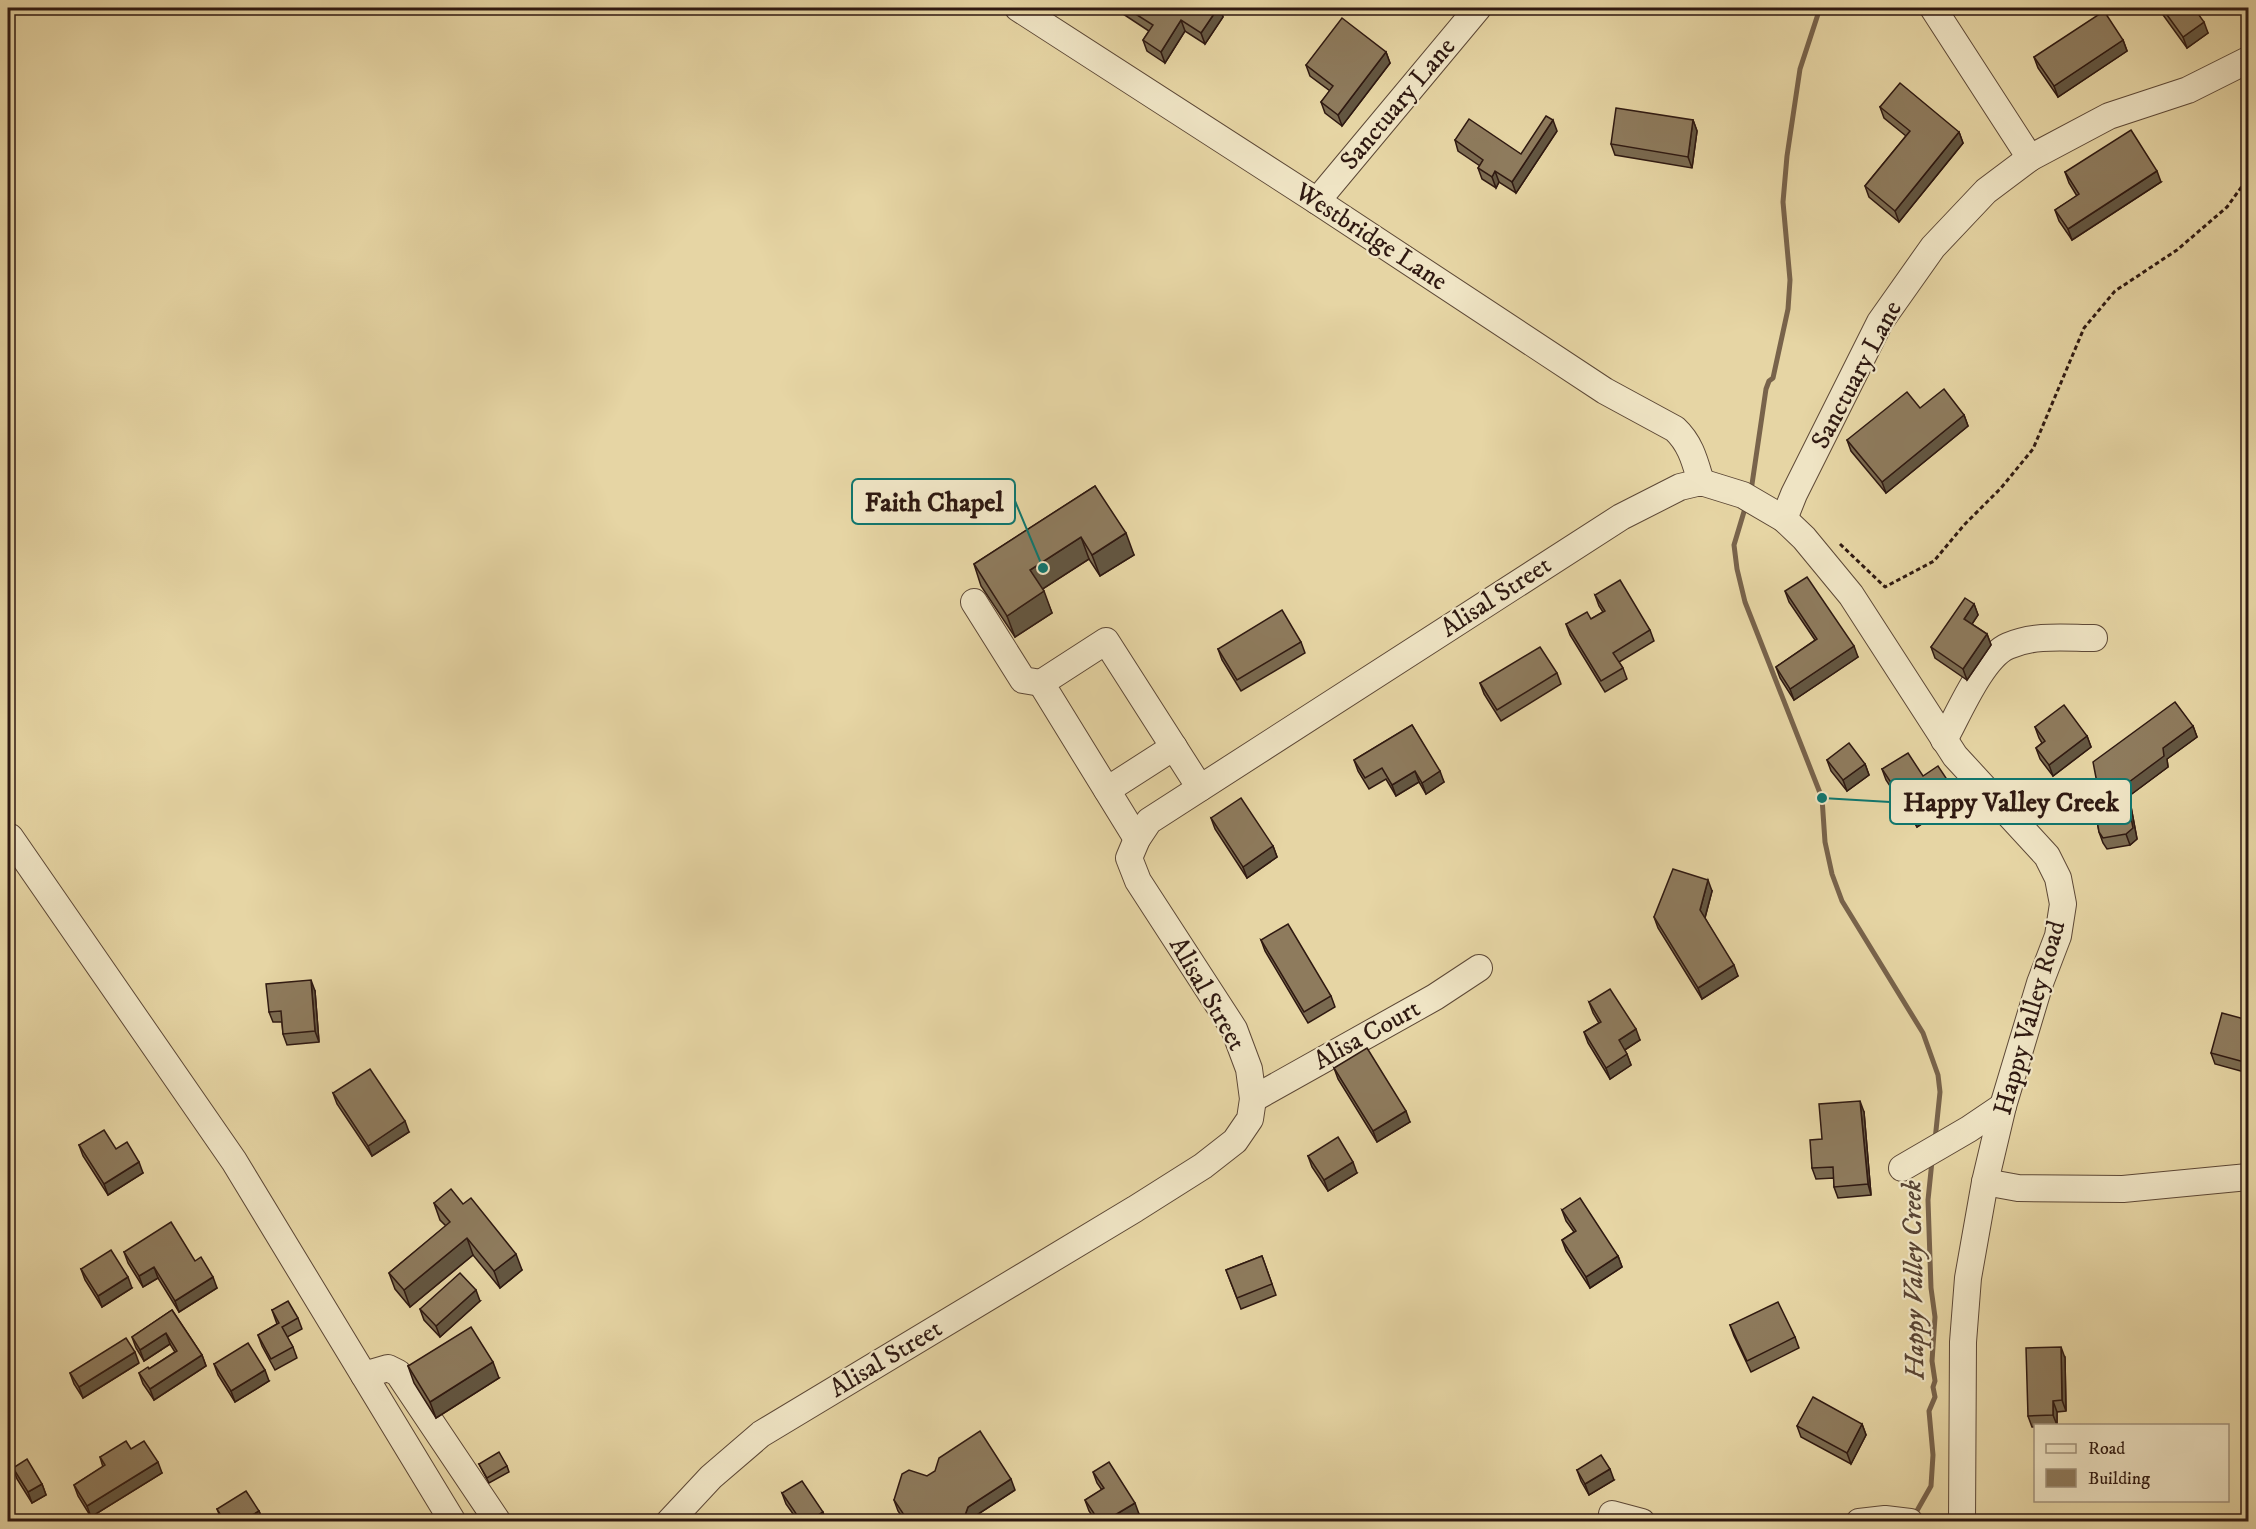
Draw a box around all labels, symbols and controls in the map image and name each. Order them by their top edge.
street label: Sanctuary Lane [1333,31,1463,177]
street label: Westbridge Lane [1288,175,1453,298]
street label: Sanctuary Lane [1804,295,1910,455]
callout: Faith Chapel [852,479,1015,524]
text: Faith Chapel [864,486,1004,520]
street label: Alisal Street [1434,549,1558,645]
callout: Happy Valley Creek [1890,779,2131,824]
text: Happy Valley Creek [1903,786,2120,820]
street label: Happy Valley Road [1986,917,2074,1119]
street label: Alisal Street [1161,931,1253,1057]
street label: Alisa Court [1308,992,1426,1078]
water label: Happy Valley Creek [1895,1179,1933,1381]
street label: Alisal Street [824,1312,948,1406]
legend [2034,1424,2229,1502]
text: Road [2088,1438,2125,1460]
text: Building [2088,1468,2150,1490]

